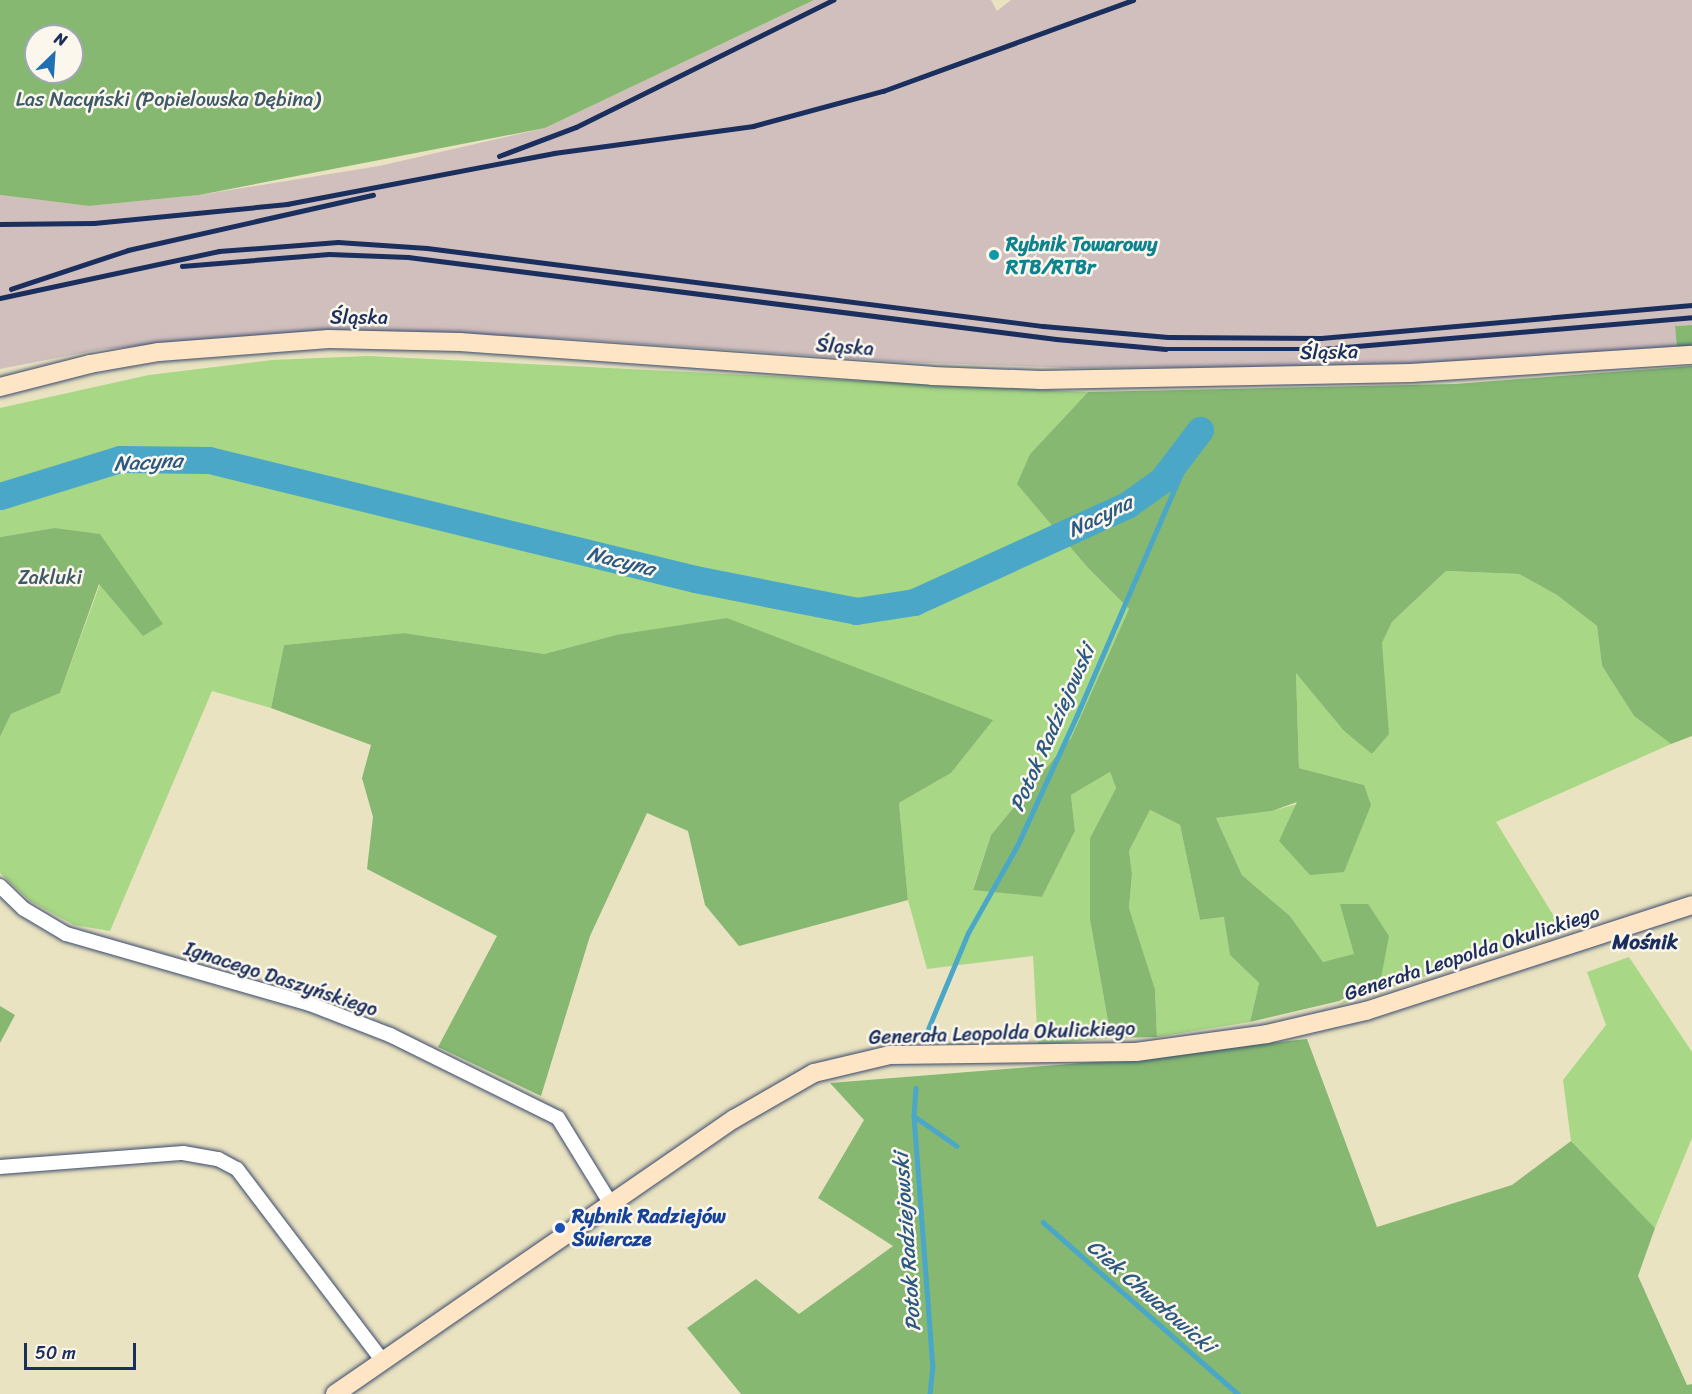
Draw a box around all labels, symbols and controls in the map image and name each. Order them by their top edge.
north arrow [24,24,84,84]
text: N [50,24,72,55]
park label: Las Nacyński (Popielowska Dębina) [16,87,320,111]
place label: Rybnik Towarowy RTB/RTBr [1006,232,1157,279]
marker: Rybnik Towarowy RTB/RTBr [987,248,1001,262]
street label: Śląska [330,305,388,329]
street label: Śląska [815,333,875,361]
street label: Śląska [1300,339,1358,365]
water label: Nacyna [113,448,183,476]
water label: Nacyna [1064,490,1136,542]
water label: Nacyna [585,540,657,582]
park label: Zakluki [18,565,82,589]
water label: Potok Radziejowski [1004,642,1100,814]
street label: Generała Leopolda Okulickiego [1341,900,1603,1006]
district label: Mośnik [1612,929,1678,955]
street label: Ignacego Daszyńskiego [181,936,381,1022]
street label: Generała Leopolda Okulickiego [868,1016,1136,1050]
water label: Potok Radziejowski [888,1152,926,1332]
place label: Rybnik Radziejów Świercze [572,1204,725,1251]
marker: Rybnik Radziejów Świercze [553,1221,567,1235]
water label: Ciek Chwałowicki [1082,1234,1220,1358]
scale bar [27,1331,140,1369]
text: 50 m [35,1337,76,1369]

